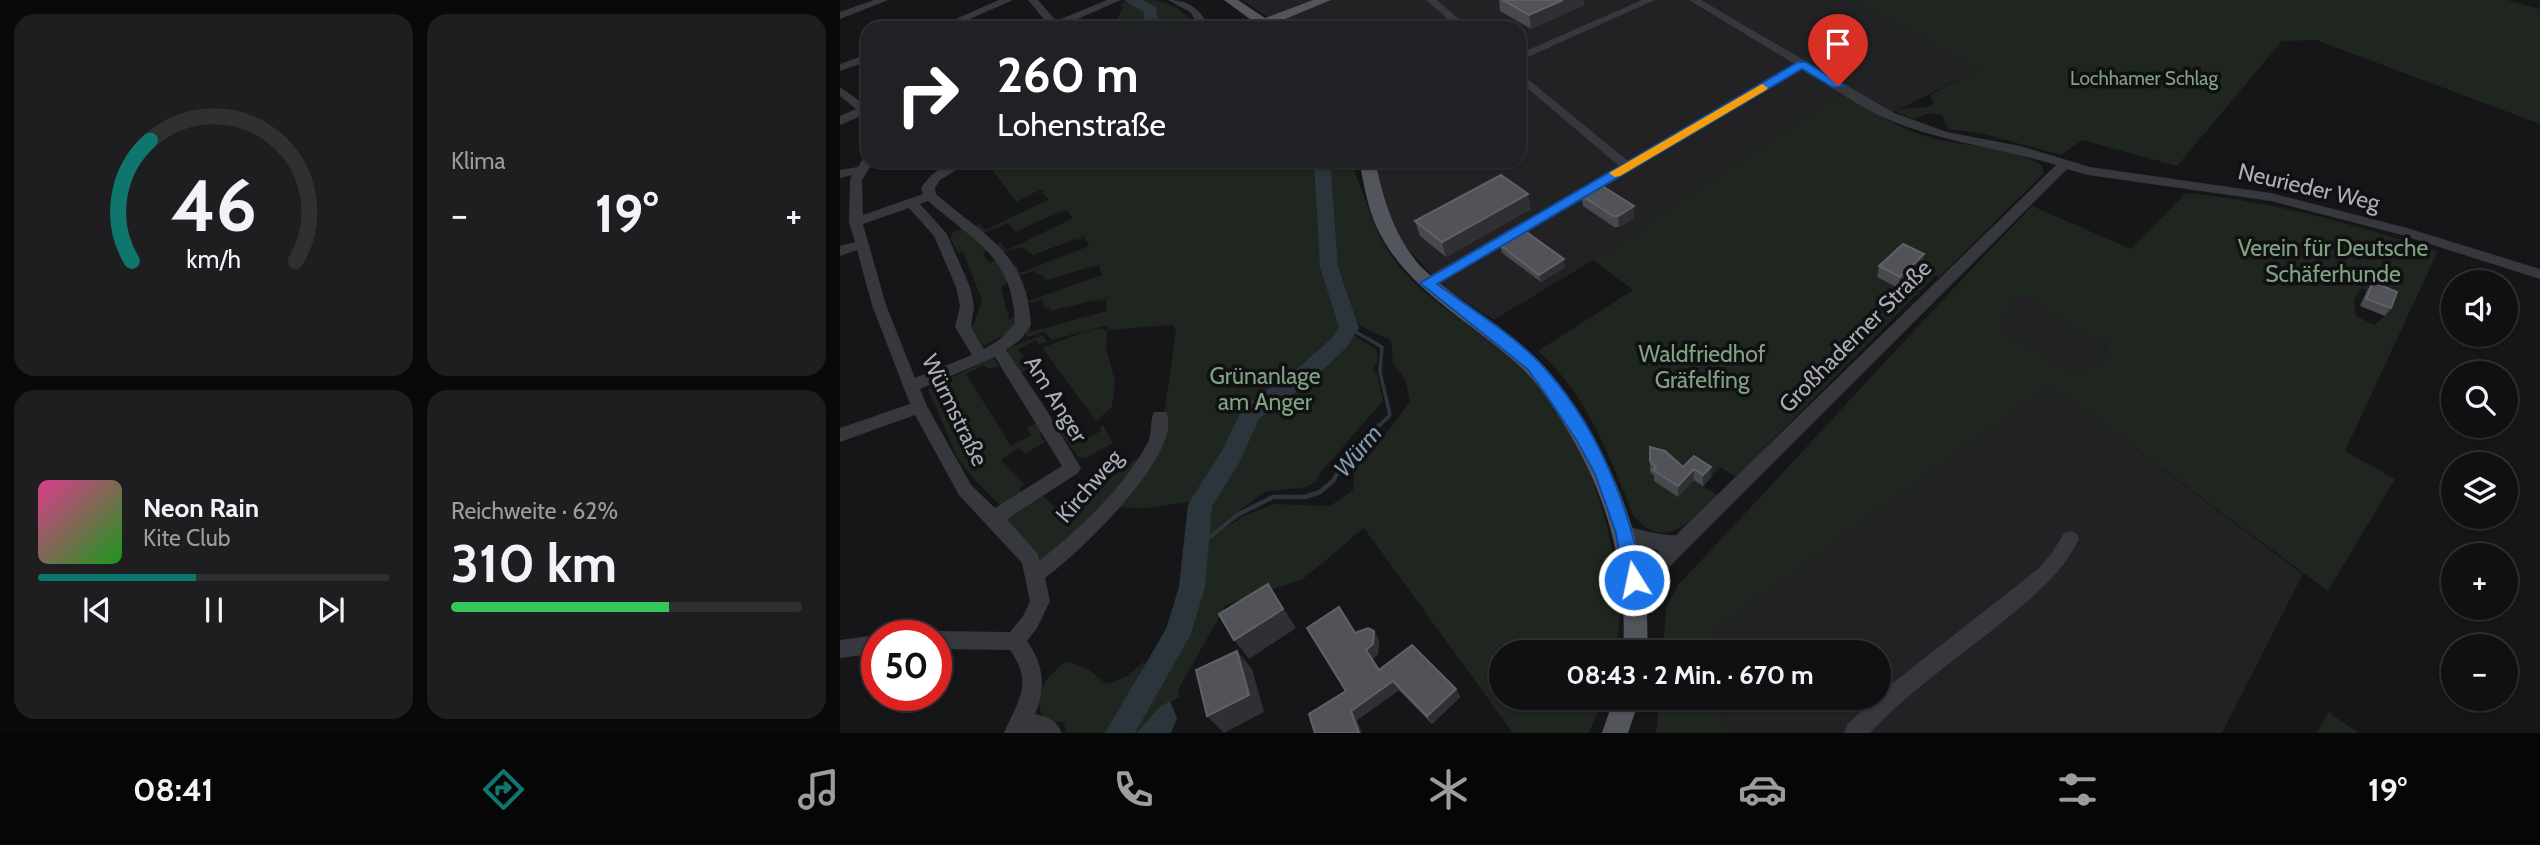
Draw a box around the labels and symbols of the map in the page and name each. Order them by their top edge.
pin [1808,14,1868,86]
park label: Lochhamer Schlag [2070,67,2218,90]
street label: Neurieder Weg [2235,157,2383,217]
park label: Verein für Deutsche Schäferhunde [2238,234,2428,288]
street label: Großhaderner Straße [1773,254,1937,418]
park label: Waldfriedhof Gräfelfing [1639,340,1766,394]
street label: Würmstraße [916,350,994,471]
street label: Am Anger [1018,350,1094,448]
park label: Grünanlage am Anger [1209,362,1321,416]
water label: Würm [1327,419,1388,483]
street label: Kirchweg [1050,443,1129,528]
position arrow [1597,543,1671,617]
speed limit sign: 50 [861,620,952,711]

